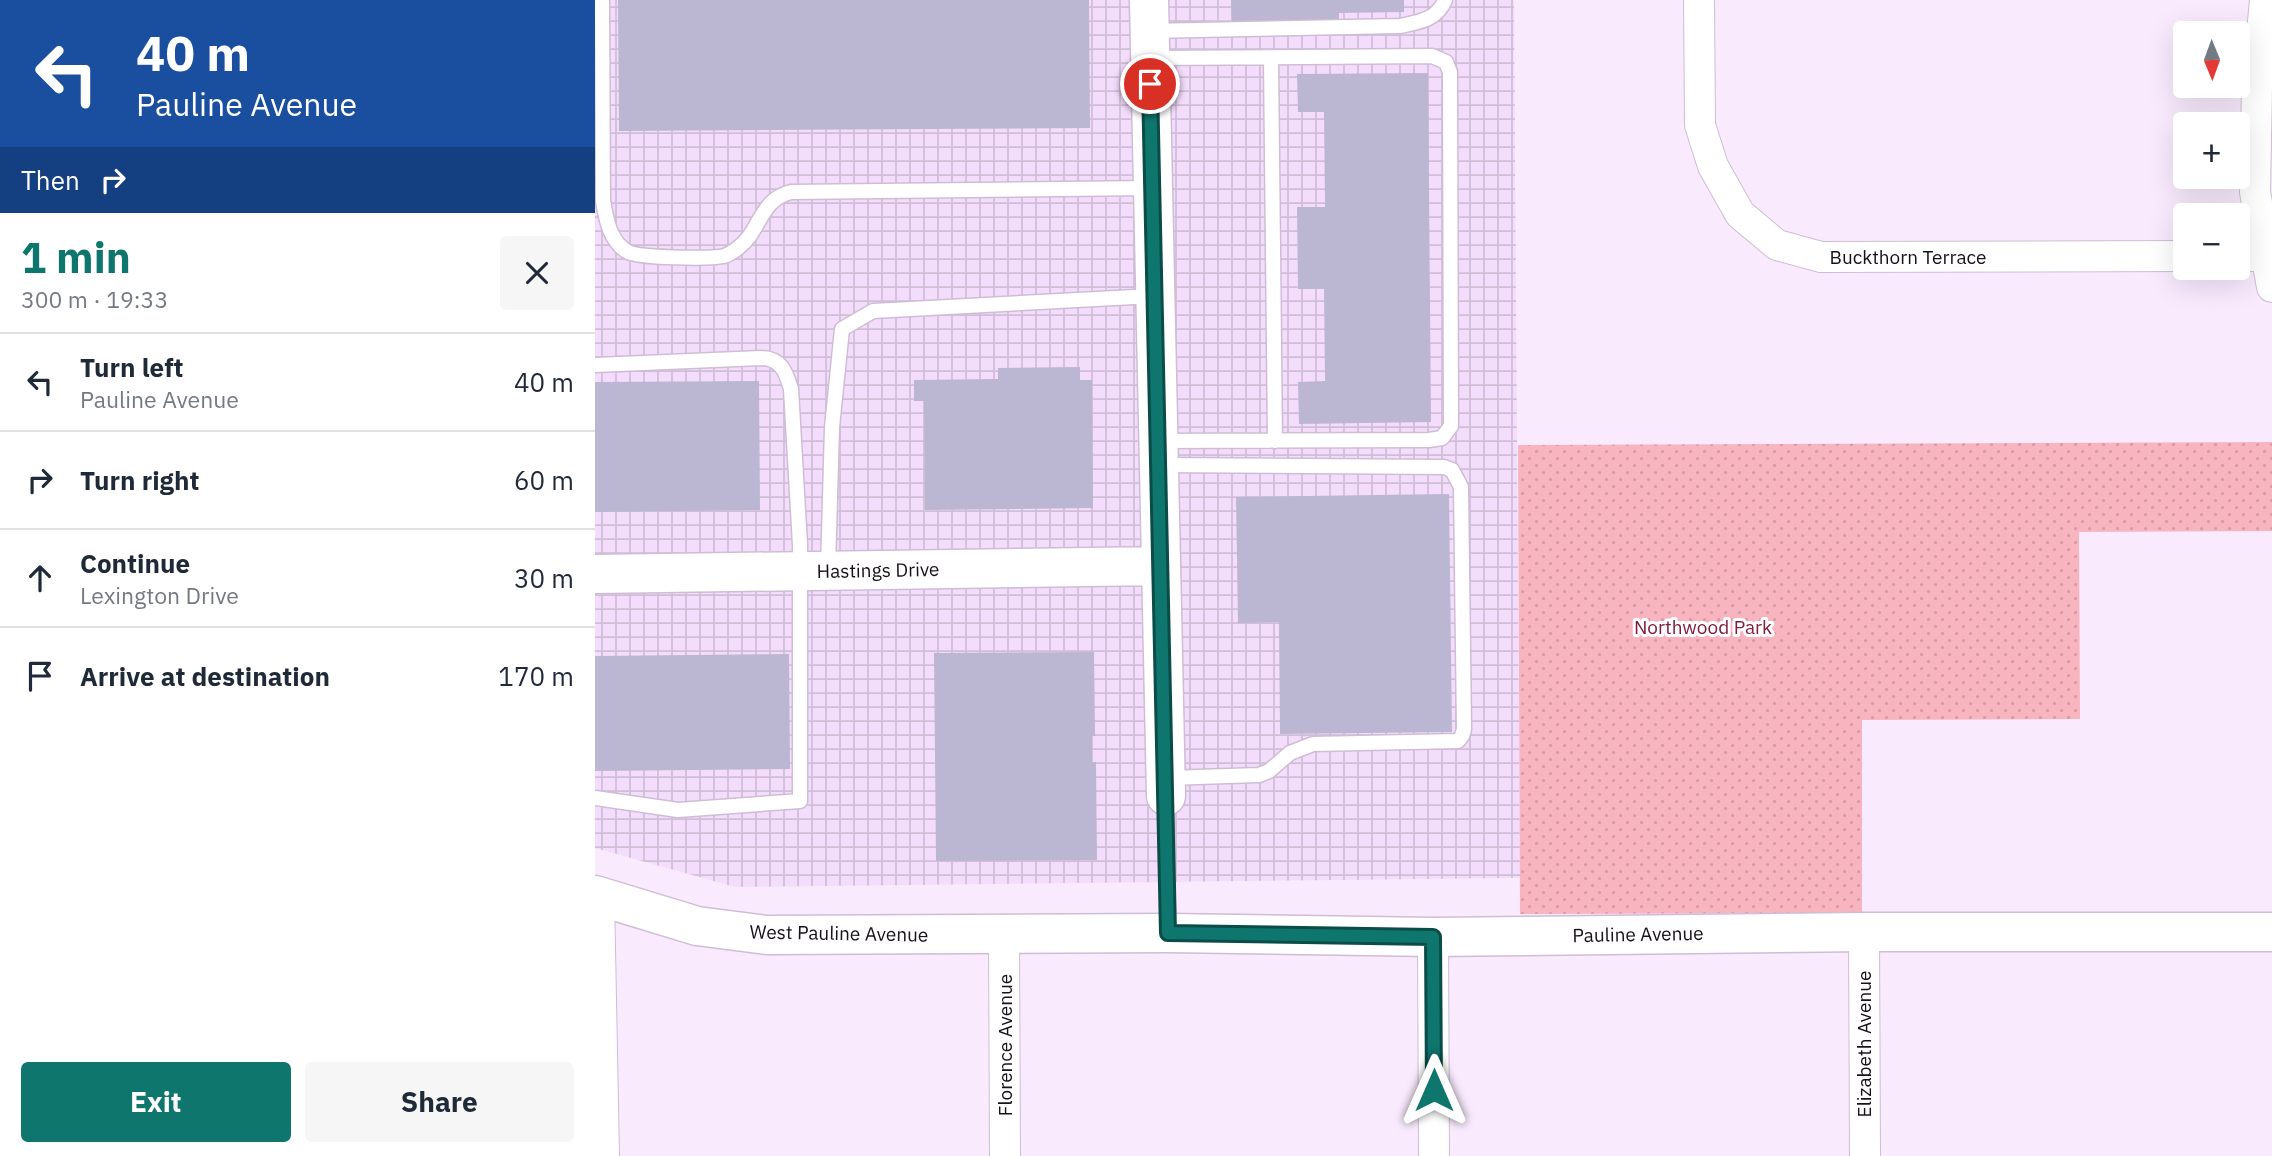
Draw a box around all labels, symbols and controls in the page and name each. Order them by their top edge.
text: 40 m [136,21,250,84]
north arrow [2173,21,2251,98]
map controls [2173,21,2250,280]
icon: left [21,28,112,119]
pin [1120,54,1180,114]
icon: arrive [1131,65,1169,103]
text: Pauline Avenue [136,83,357,125]
button: + [2173,112,2250,189]
icon: right [94,161,132,199]
text: Then [21,163,80,197]
button: − [2173,203,2250,280]
text: 1 min [21,230,131,285]
button: close [500,236,574,310]
street label: Buckthorn Terrace [1830,245,1986,269]
text: 300 m · 19:33 [21,284,168,314]
text: Turn left [80,350,183,384]
icon: left [21,363,59,401]
text: 40 m [514,365,574,399]
text: Pauline Avenue [80,384,239,414]
icon: right [21,461,59,499]
text: Turn right [80,463,199,497]
text: 60 m [514,463,574,497]
text: Continue [80,546,190,580]
street label: Hastings Drive [816,557,940,583]
icon: ahead [21,559,59,597]
text: 30 m [514,561,574,595]
text: Lexington Drive [80,580,239,610]
park label: Northwood Park [1634,615,1772,639]
icon: arrive [21,657,59,695]
text: Arrive at destination [80,659,330,693]
text: 170 m [498,659,574,693]
street label: West Pauline Avenue [749,919,929,947]
street label: Pauline Avenue [1572,921,1704,947]
street label: Elizabeth Avenue [1852,971,1876,1117]
street label: Florence Avenue [993,974,1017,1116]
position arrow [1397,1053,1471,1127]
button: Exit [21,1062,291,1142]
button: Share [305,1062,574,1142]

